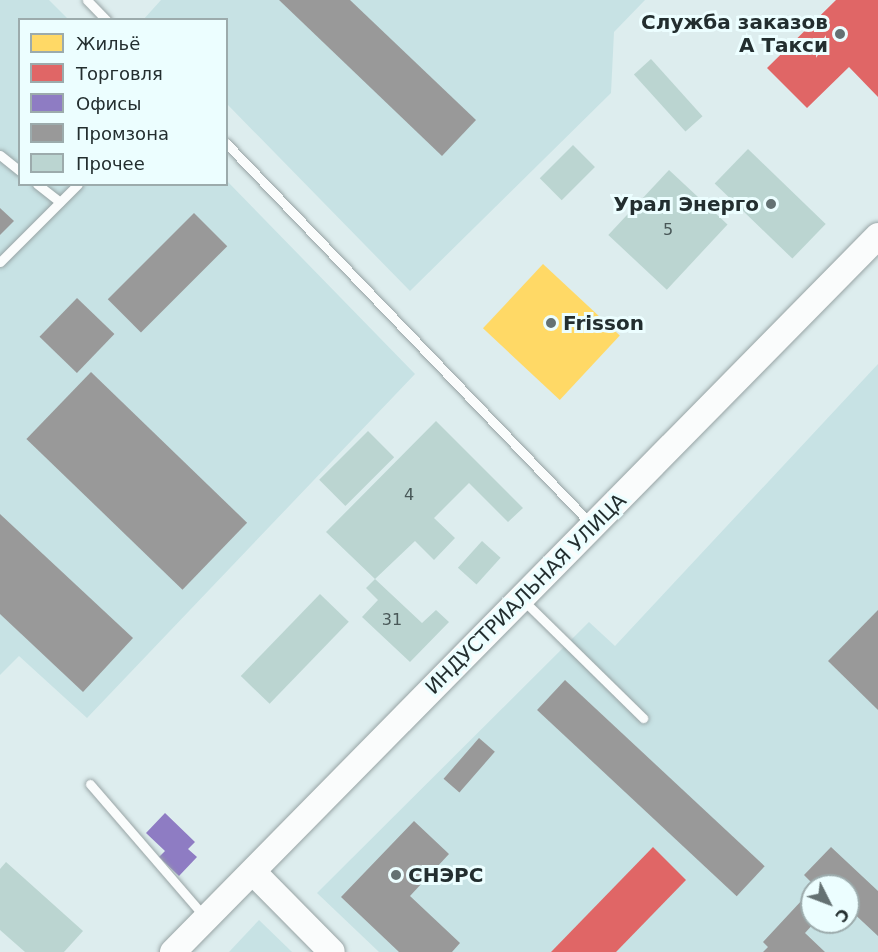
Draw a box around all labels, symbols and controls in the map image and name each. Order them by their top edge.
place label: Служба заказов А Такси [641,11,828,58]
legend [18,18,228,186]
marker: Служба заказов А Такси [833,27,847,41]
text: Жильё [76,33,140,54]
text: Торговля [76,63,163,84]
text: Офисы [76,93,141,114]
text: Промзона [76,123,169,144]
text: Прочее [76,153,145,174]
place label: Урал Энерго [614,192,759,216]
marker: Урал Энерго [764,197,778,211]
house number: 5 [663,220,673,240]
place label: Frisson [563,311,644,335]
marker: Frisson [544,316,558,330]
house number: 4 [404,485,414,505]
street label: ИНДУСТРИАЛЬНАЯ УЛИЦА [421,489,631,699]
house number: 31 [382,610,402,630]
place label: СНЭРС [408,863,483,887]
marker: СНЭРС [389,868,403,882]
north arrow [800,874,860,934]
text: С [831,904,853,926]

